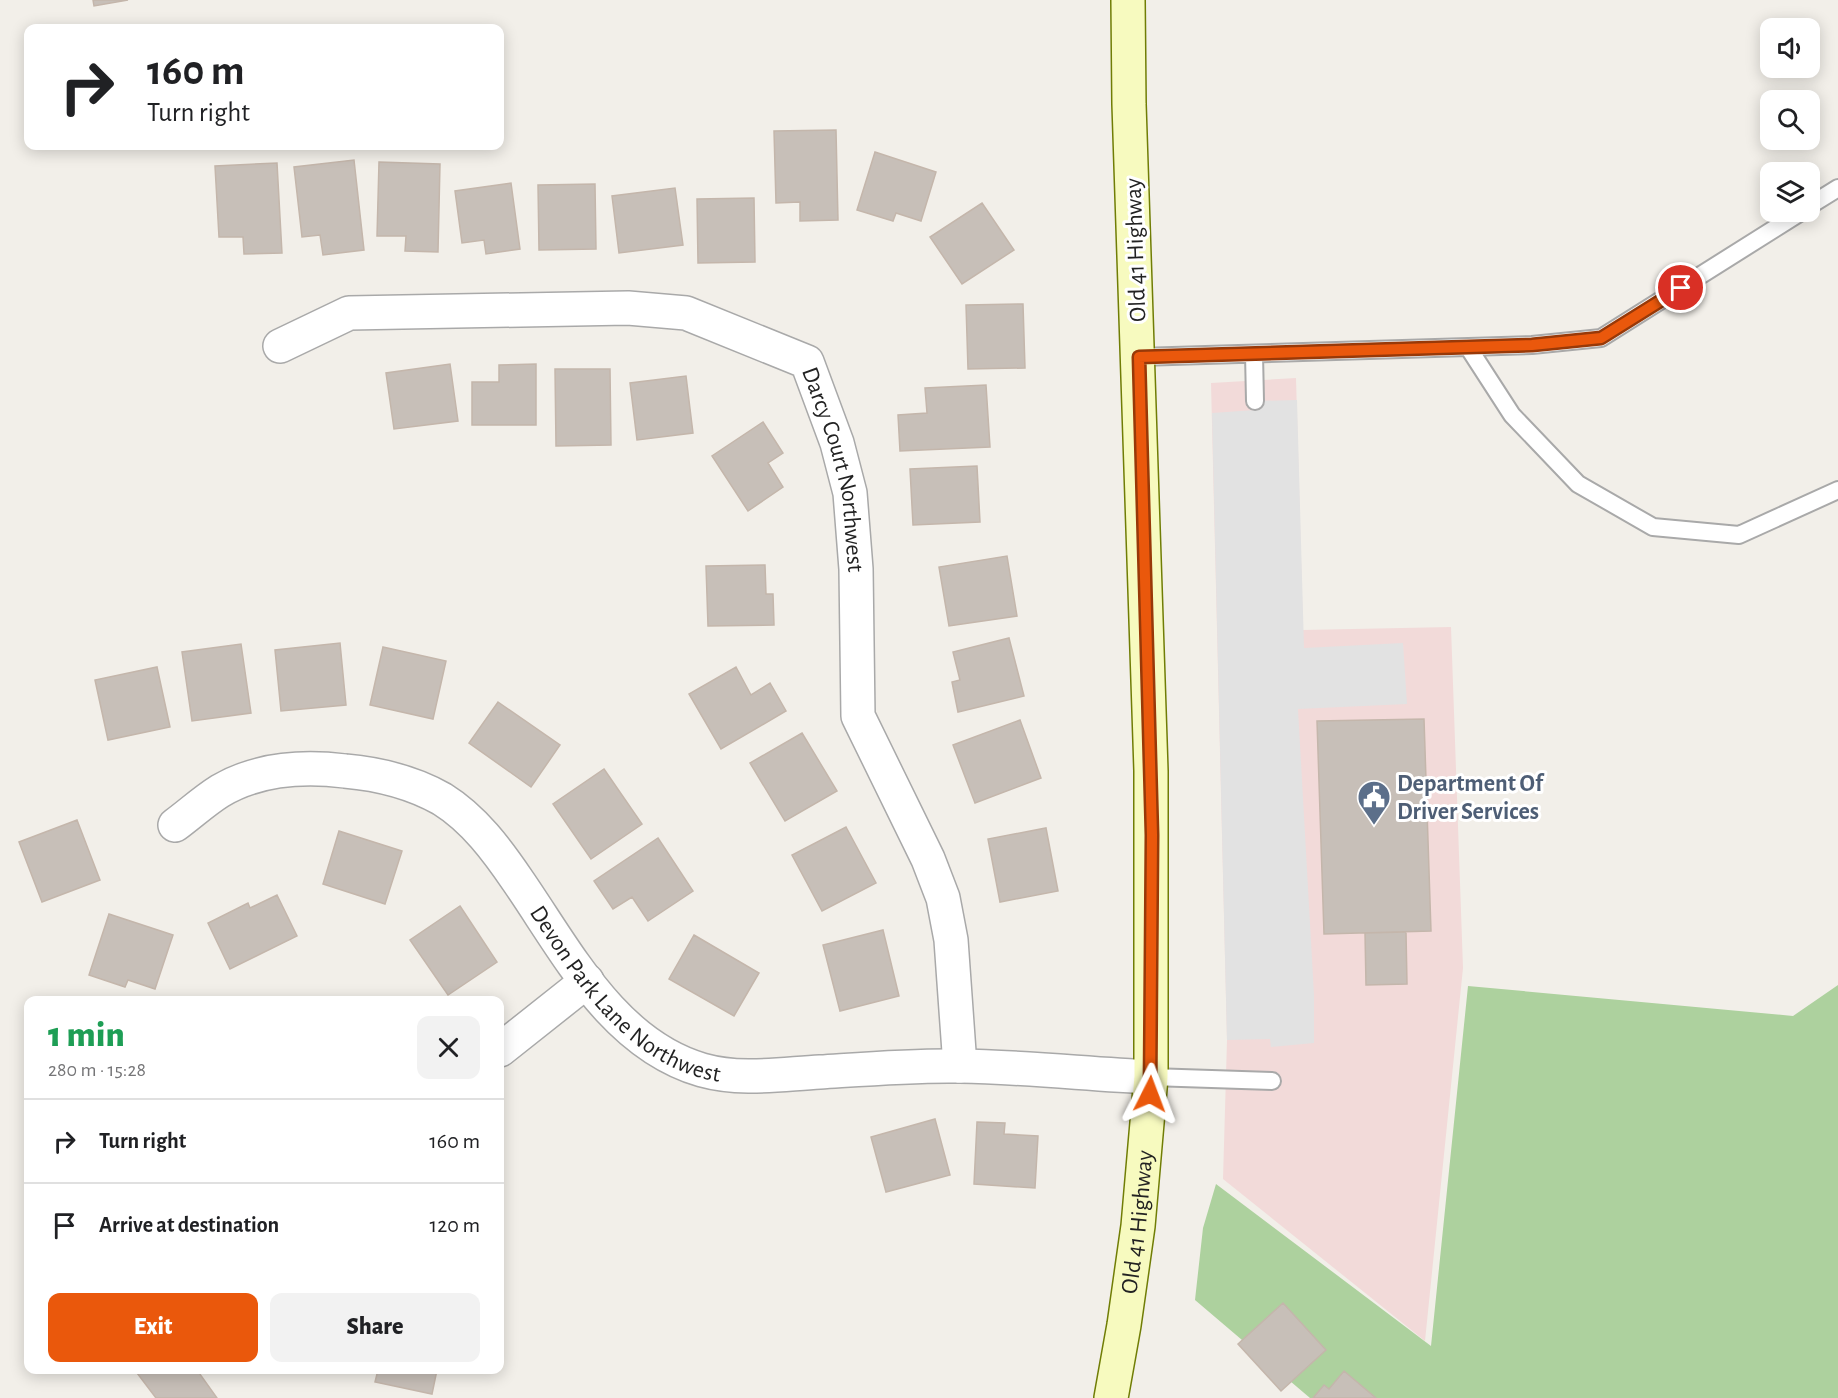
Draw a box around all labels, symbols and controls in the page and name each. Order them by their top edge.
map controls [1760,18,1820,222]
button: sound [1760,18,1820,78]
icon: right [48,48,126,126]
text: 160 m [147,50,245,92]
button: search [1760,90,1820,150]
text: Turn right [147,99,250,126]
button: layers [1760,162,1820,222]
street label: Old 41 Highway [1121,178,1151,322]
pin [1655,262,1706,313]
icon: arrive [1664,271,1697,304]
street label: Darcy Court Northwest [797,364,867,573]
place label: Department Of Driver Services [1397,772,1545,824]
public building icon: Department Of Driver Services [1356,779,1392,826]
street label: Devon Park Lane Northwest [525,902,723,1087]
button: close [417,1016,480,1079]
text: 1 min [48,1017,125,1053]
text: 280 m · 15:28 [48,1060,146,1080]
position arrow [1118,1062,1182,1126]
icon: right [48,1125,81,1158]
text: Turn right [99,1130,186,1152]
text: 160 m [429,1130,480,1152]
street label: Old 41 Highway [1118,1149,1158,1295]
icon: arrive [48,1209,81,1242]
text: Arrive at destination [99,1214,279,1236]
text: 120 m [430,1214,480,1236]
button: Exit [48,1293,258,1362]
button: Share [270,1293,480,1362]

